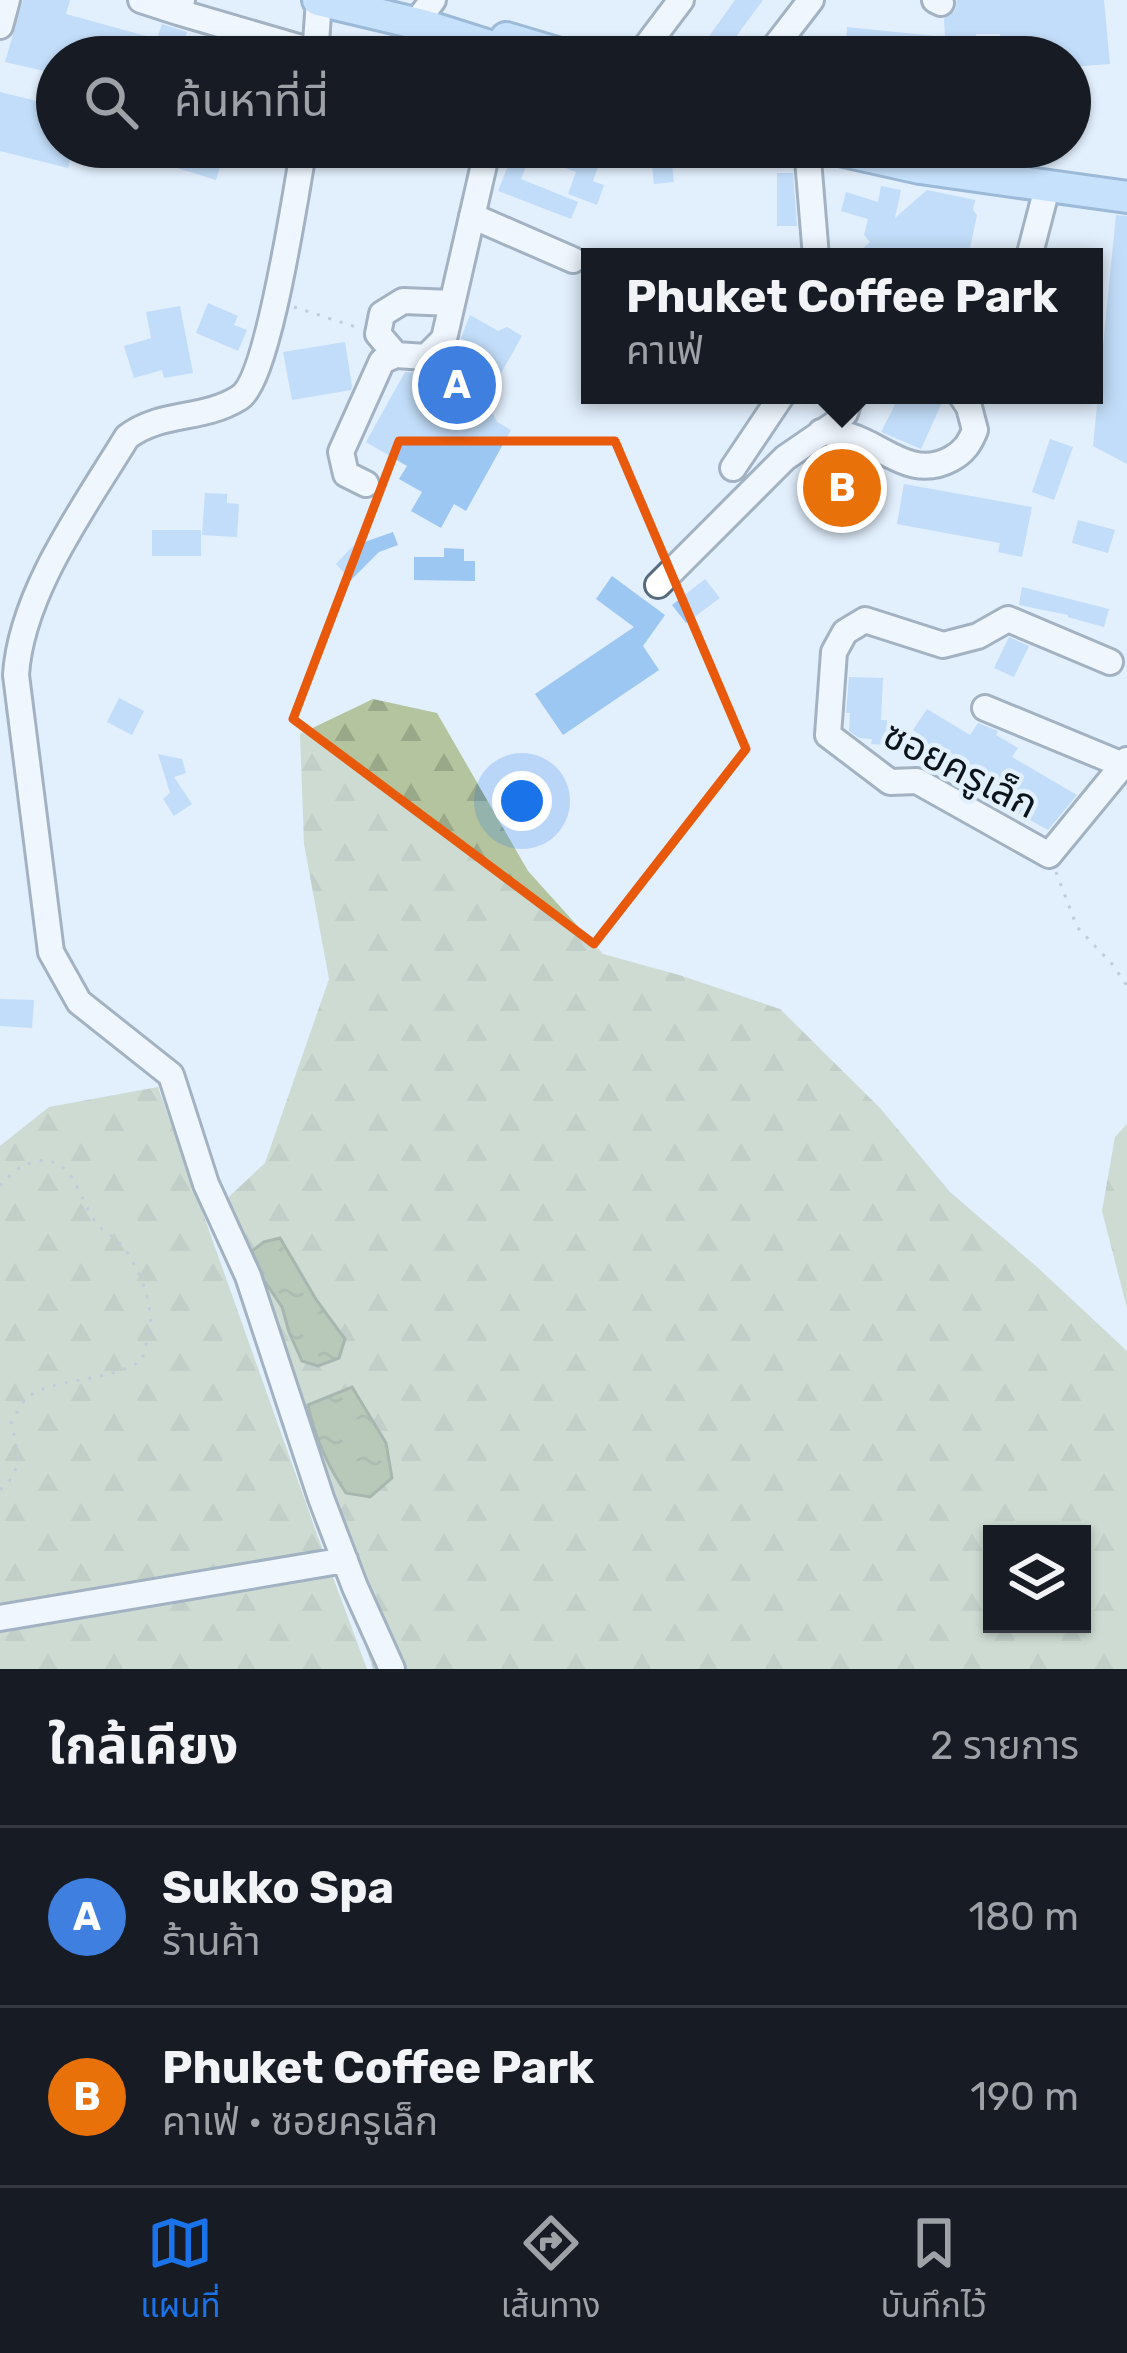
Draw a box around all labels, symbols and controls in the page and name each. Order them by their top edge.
search box [36,36,1091,168]
icon: search [78,69,144,135]
text: ค้นหาที่นี่ [174,74,329,127]
popup [581,248,1103,404]
text: Phuket Coffee Park [626,270,1058,323]
text: คาเฟ่ [626,328,703,374]
pin: A [418,340,496,430]
pin: B [803,443,881,533]
street label: ซอยครูเล็ก [876,711,1045,828]
your location [492,771,552,831]
map controls [983,1525,1091,1633]
button: layers [983,1525,1091,1633]
text: ใกล้เคียง [48,1715,238,1776]
text: 2 รายการ [930,1723,1079,1769]
text: Sukko Spa [162,1861,394,1914]
text: A [73,1894,101,1940]
text: 180 m [969,1894,1079,1940]
text: ร้านค้า [162,1919,261,1965]
text: Phuket Coffee Park [162,2041,594,2094]
text: B [73,2074,101,2120]
text: 190 m [970,2074,1079,2120]
text: คาเฟ่ · ซอยครูเล็ก [162,2099,438,2145]
tab: แผนที่ [140,2210,221,2332]
tab: เส้นทาง [501,2210,601,2332]
tab: บันทึกไว้ [881,2210,987,2332]

